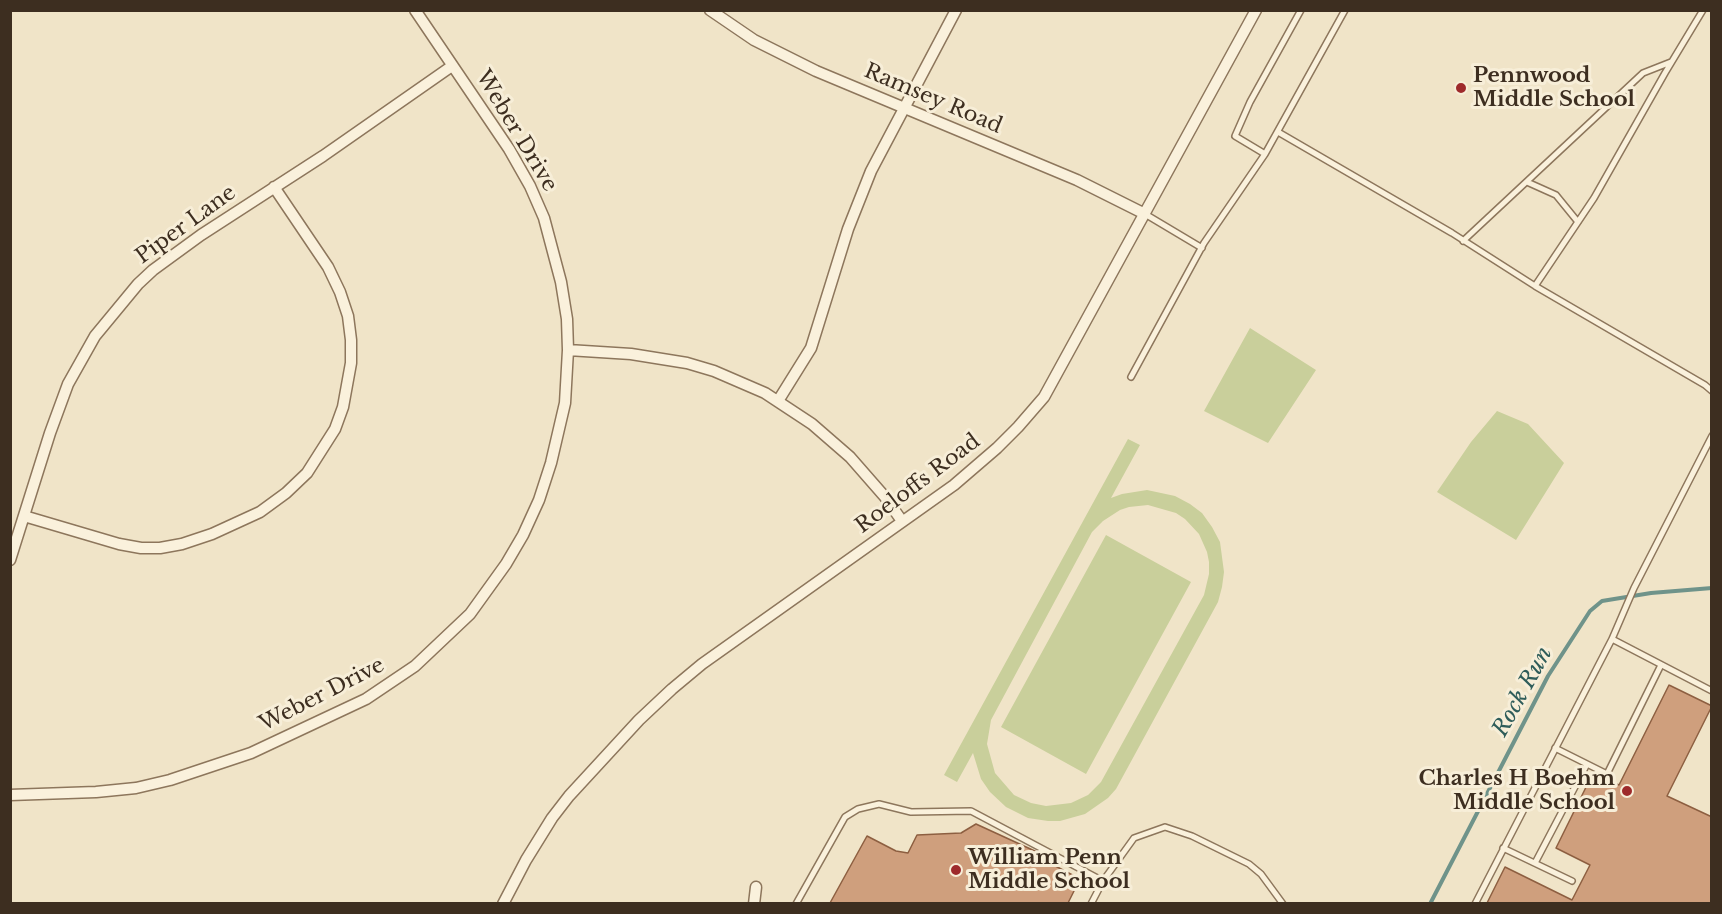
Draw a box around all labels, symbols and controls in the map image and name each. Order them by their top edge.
street label: Ramsey Road [860,59,1006,139]
place label: Pennwood Middle School [1473,63,1635,113]
street label: Weber Drive [470,66,562,196]
marker: Pennwood Middle School [1454,81,1468,95]
street label: Piper Lane [131,180,241,270]
street label: Roeloffs Road [851,429,985,539]
water label: Rock Run [1488,643,1558,741]
street label: Weber Drive [255,653,389,737]
place label: Charles H Boehm Middle School [1419,766,1615,816]
marker: Charles H Boehm Middle School [1620,784,1634,798]
place label: William Penn Middle School [968,845,1130,895]
marker: William Penn Middle School [949,863,963,877]

